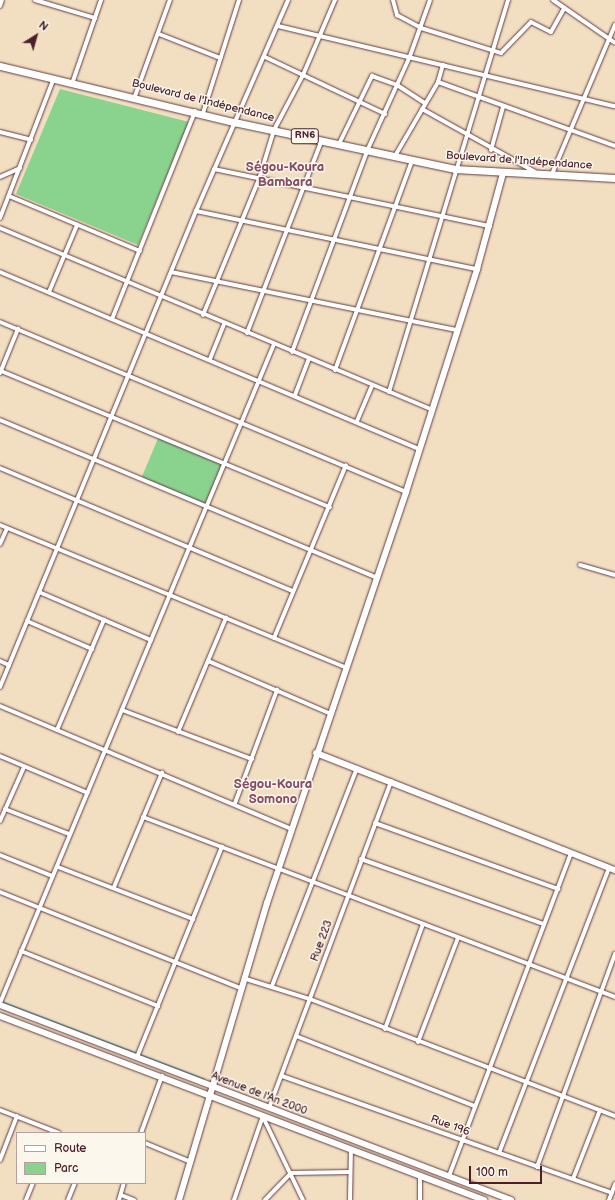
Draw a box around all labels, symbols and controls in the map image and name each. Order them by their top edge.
north arrow [16,16,56,56]
text: N [36,18,51,34]
street label: Boulevard de l'Indépendance [130,77,276,125]
road number: RN6 [290,128,320,144]
street label: Boulevard de l'Indépendance [445,149,593,173]
district label: Ségou-Koura Bambara [246,160,324,191]
district label: Ségou-Koura Somono [234,777,312,808]
street label: Rue 223 [308,919,336,963]
street label: Avenue de l'An 2000 [209,1070,309,1118]
street label: Rue 196 [429,1113,471,1139]
legend [16,1132,146,1184]
text: Route [54,1141,86,1156]
scale bar [471,1158,544,1184]
text: Parc [54,1161,78,1176]
text: 100 m [476,1165,508,1180]

